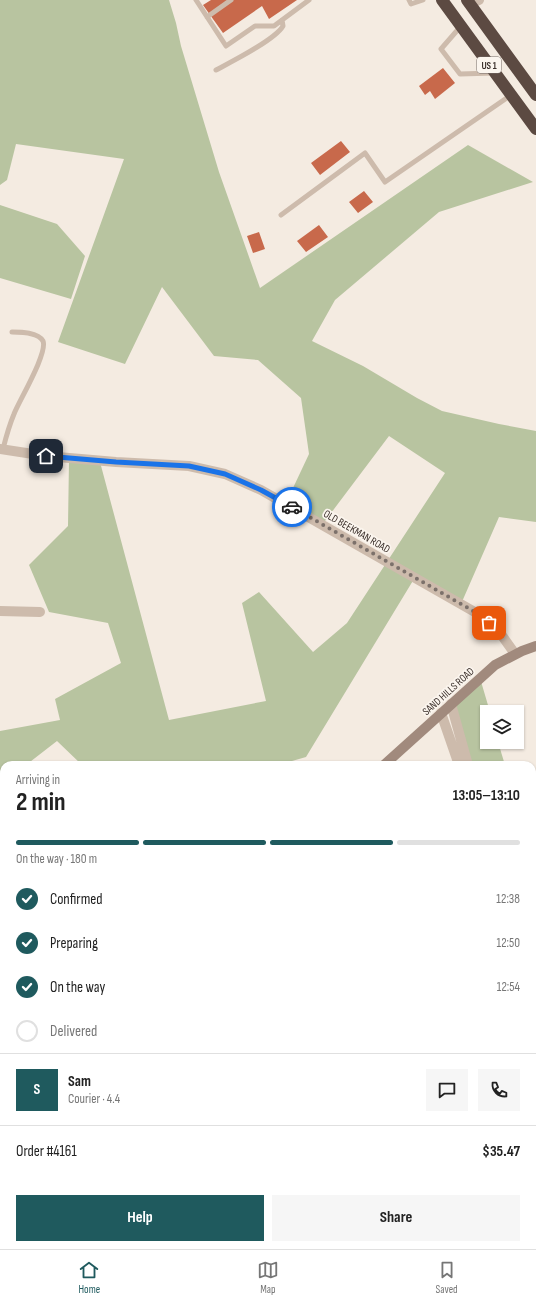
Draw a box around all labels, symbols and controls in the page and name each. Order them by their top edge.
road number: US 1 [477,57,501,73]
pin [29,439,63,473]
icon: home [35,445,57,467]
courier [272,487,312,527]
icon: car [281,496,303,518]
street label: OLD BEEKMAN ROAD [321,507,392,556]
pin [472,606,506,640]
icon: bag [478,612,500,634]
street label: SAND HILLS ROAD [420,665,477,718]
map controls [480,705,524,749]
button: layers [480,705,524,749]
text: Arriving in [16,772,60,788]
text: 13:05–13:10 [453,786,520,805]
text: 2 min [16,787,66,818]
text: On the way · 180 m [16,851,97,867]
icon: check [16,888,38,910]
text: Confirmed [50,890,103,909]
text: 12:38 [496,891,520,907]
icon: check [16,932,38,954]
text: Preparing [50,934,98,953]
text: 12:50 [496,935,520,951]
icon: check [16,976,38,998]
text: On the way [50,978,105,997]
text: 12:54 [497,979,520,995]
text: Delivered [50,1022,97,1041]
button: chat [426,1069,468,1111]
button: phone [478,1069,520,1111]
text: Sam [68,1072,91,1091]
text: S [34,1080,40,1099]
text: Courier · 4.4 [68,1091,120,1107]
text: Order #4161 [16,1142,77,1161]
text: $35.47 [482,1142,520,1161]
button: Help [16,1195,264,1241]
button: Share [272,1195,520,1241]
tab: Home [78,1259,100,1296]
tab: Map [257,1259,279,1296]
tab: Saved [436,1259,458,1296]

